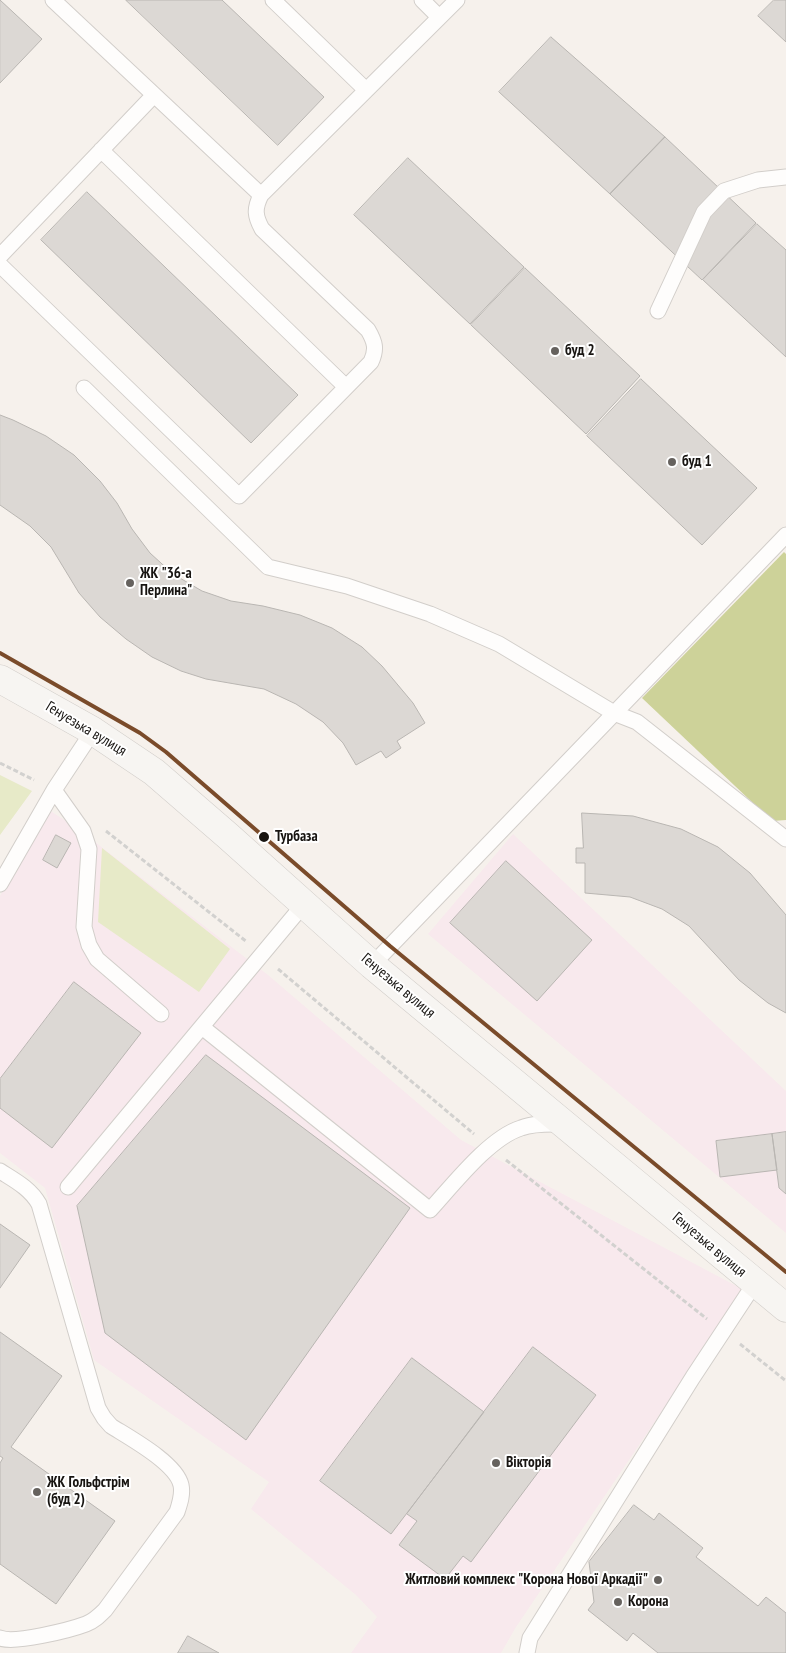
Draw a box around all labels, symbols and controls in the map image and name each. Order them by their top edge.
place label: буд 2 [565,342,595,360]
marker: буд 2 [549,345,561,357]
place label: буд 1 [682,453,712,471]
marker: буд 1 [666,456,678,468]
place label: ЖК "36-а Перлина" [140,565,192,600]
marker: ЖК "36-а Перлина" [124,577,136,589]
street label: Генуезька вулиця [42,698,130,760]
place label: Турбаза [275,828,318,846]
marker: Турбаза [257,830,271,844]
street label: Генуезька вулиця [357,950,439,1022]
street label: Генуезька вулиця [668,1209,750,1281]
place label: Вікторія [506,1454,551,1472]
marker: Вікторія [490,1457,502,1469]
place label: ЖК Гольфстрім (буд 2) [47,1474,130,1509]
marker: ЖК Гольфстрім (буд 2) [31,1486,43,1498]
place label: Житловий комплекс "Корона Нової Аркадії" [405,1571,648,1589]
marker: Житловий комплекс "Корона Нової Аркадії" [652,1574,664,1586]
place label: Корона [628,1593,668,1611]
marker: Корона [612,1596,624,1608]

